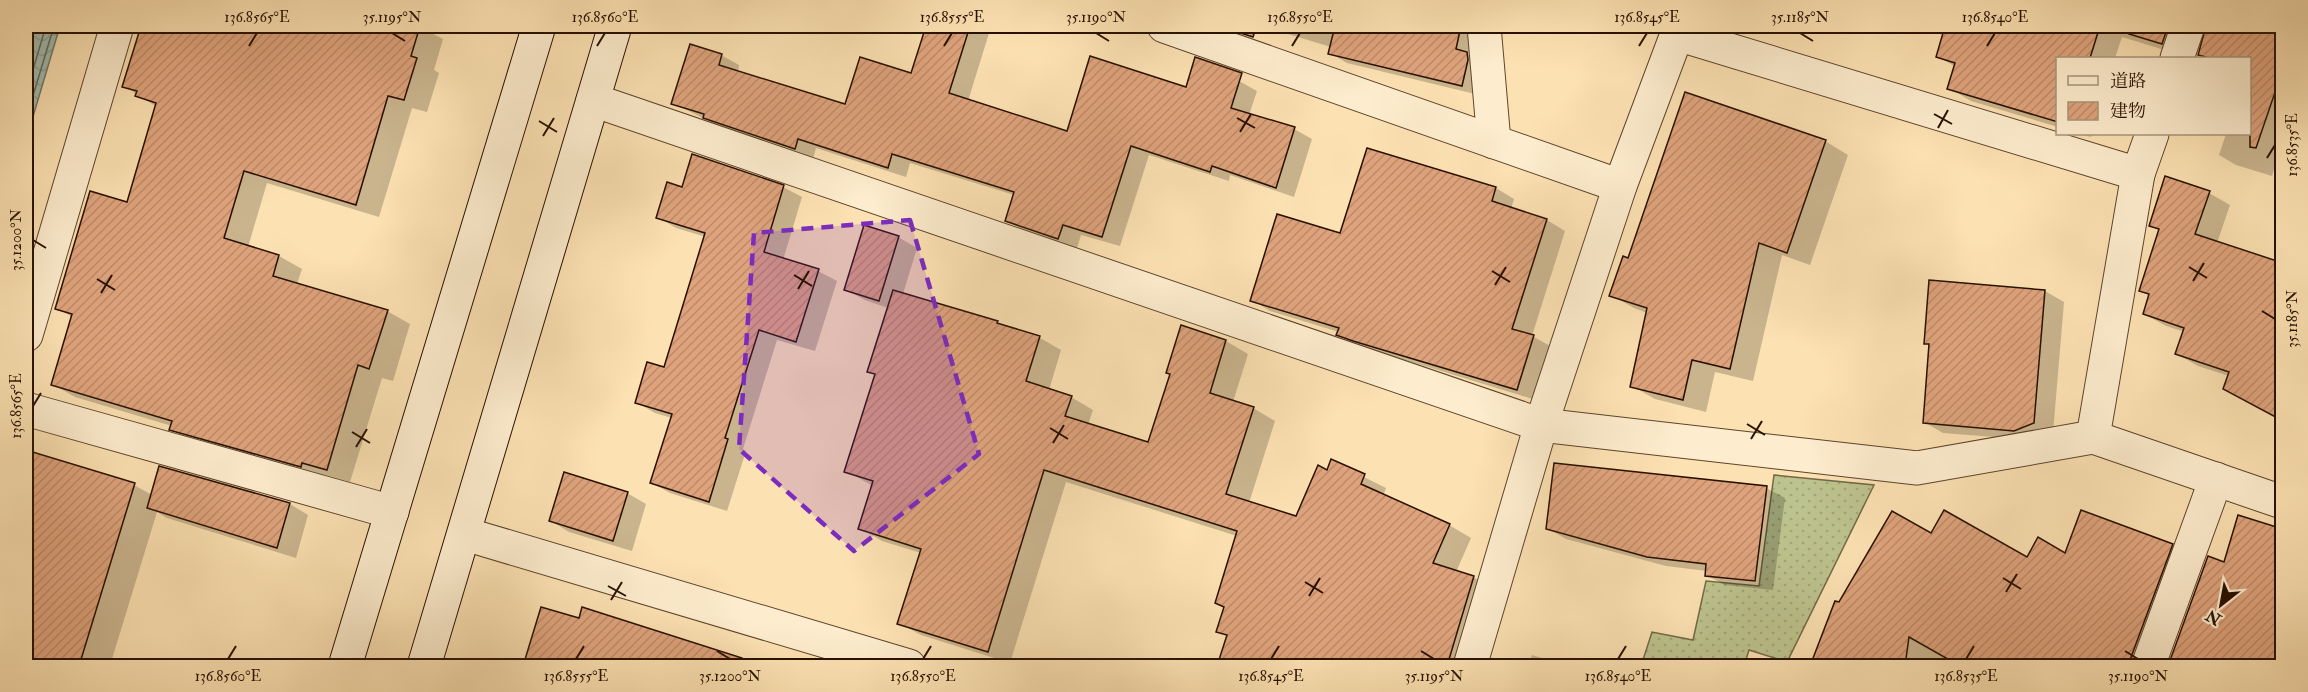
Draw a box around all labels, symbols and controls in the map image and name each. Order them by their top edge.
text: 136.8565°E [224,8,290,27]
text: 35.1195°N [363,8,422,27]
text: 136.8560°E [572,8,638,27]
text: 136.8555°E [920,8,984,27]
text: 35.1190°N [1066,8,1126,27]
text: 136.8550°E [1267,8,1333,27]
text: 136.8545°E [1614,8,1680,27]
text: 35.1185°N [1771,8,1830,27]
text: 136.8540°E [1962,8,2029,27]
legend [2056,57,2251,135]
text: 道路 [2110,70,2146,93]
text: 建物 [2110,100,2146,123]
text: 136.8535°E [2283,113,2302,177]
text: 35.1200°N [7,208,26,271]
text: 35.1185°N [2283,289,2302,348]
text: 136.8565°E [7,373,26,439]
north arrow [2191,575,2251,635]
text: N [2202,604,2226,630]
text: 136.8560°E [195,667,261,686]
text: 136.8555°E [544,667,608,686]
text: 35.1200°N [699,667,762,686]
text: 136.8550°E [890,667,956,686]
text: 136.8545°E [1238,667,1304,686]
text: 35.1195°N [1405,667,1464,686]
text: 136.8540°E [1585,667,1652,686]
text: 136.8535°E [1934,667,1998,686]
text: 35.1190°N [2108,667,2168,686]

